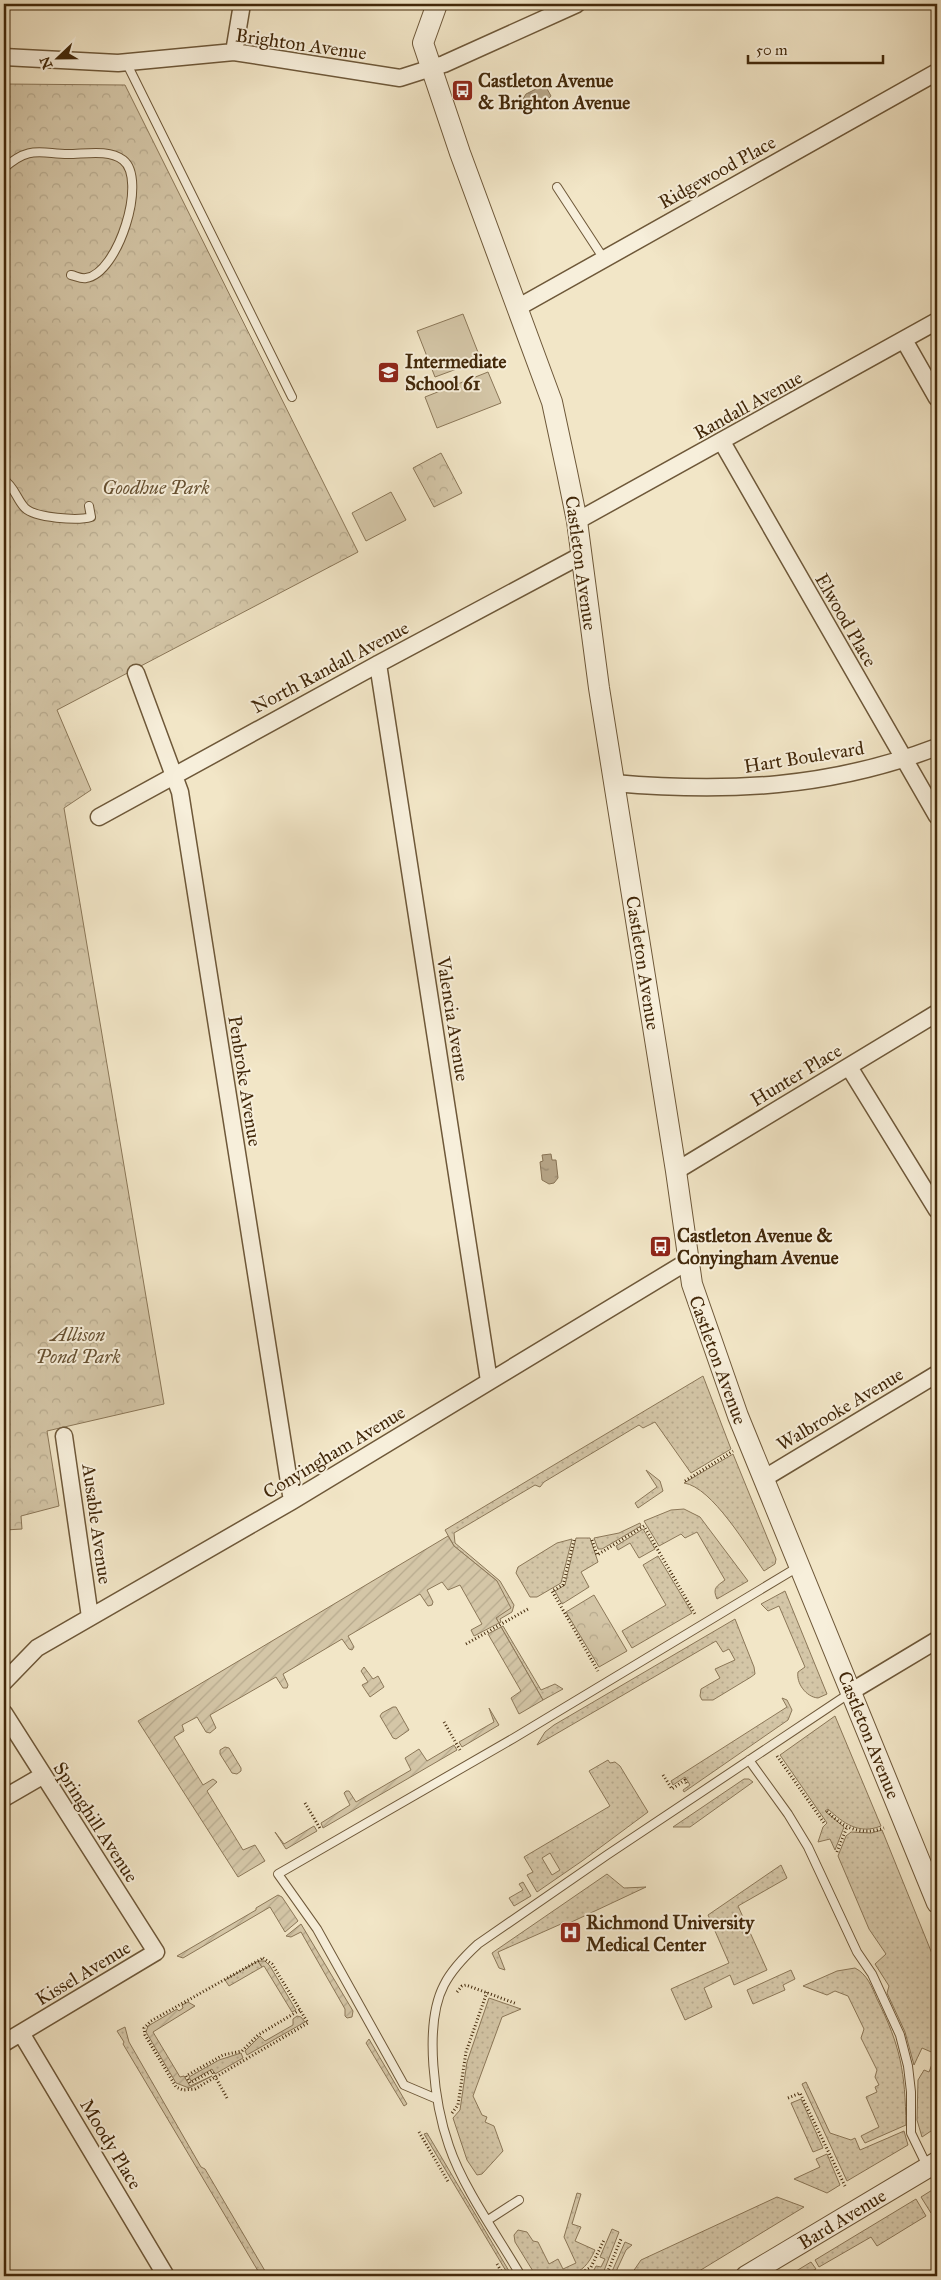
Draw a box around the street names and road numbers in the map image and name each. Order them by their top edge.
street label: Brighton Avenue [234,23,368,66]
street label: Ridgewood Place [654,130,780,214]
street label: Randall Avenue [690,366,806,444]
street label: Castleton Avenue [560,494,602,632]
street label: Elwood Place [810,569,882,671]
street label: North Randall Avenue [248,616,413,718]
street label: Hart Boulevard [742,736,866,778]
street label: Castleton Avenue [621,894,665,1032]
street label: Valencia Avenue [432,954,474,1083]
street label: Penbroke Avenue [223,1014,267,1148]
street label: Hunter Place [746,1039,846,1111]
street label: Castleton Avenue [684,1292,752,1428]
street label: Walbrooke Avenue [773,1362,908,1456]
street label: Conyingham Avenue [259,1400,410,1504]
street label: Ausable Avenue [77,1462,117,1586]
street label: Castleton Avenue [833,1668,905,1802]
street label: Springhill Avenue [48,1757,144,1887]
street label: Kissel Avenue [31,1936,135,2010]
street label: Moody Place [75,2095,147,2193]
street label: Bard Avenue [794,2184,890,2254]

